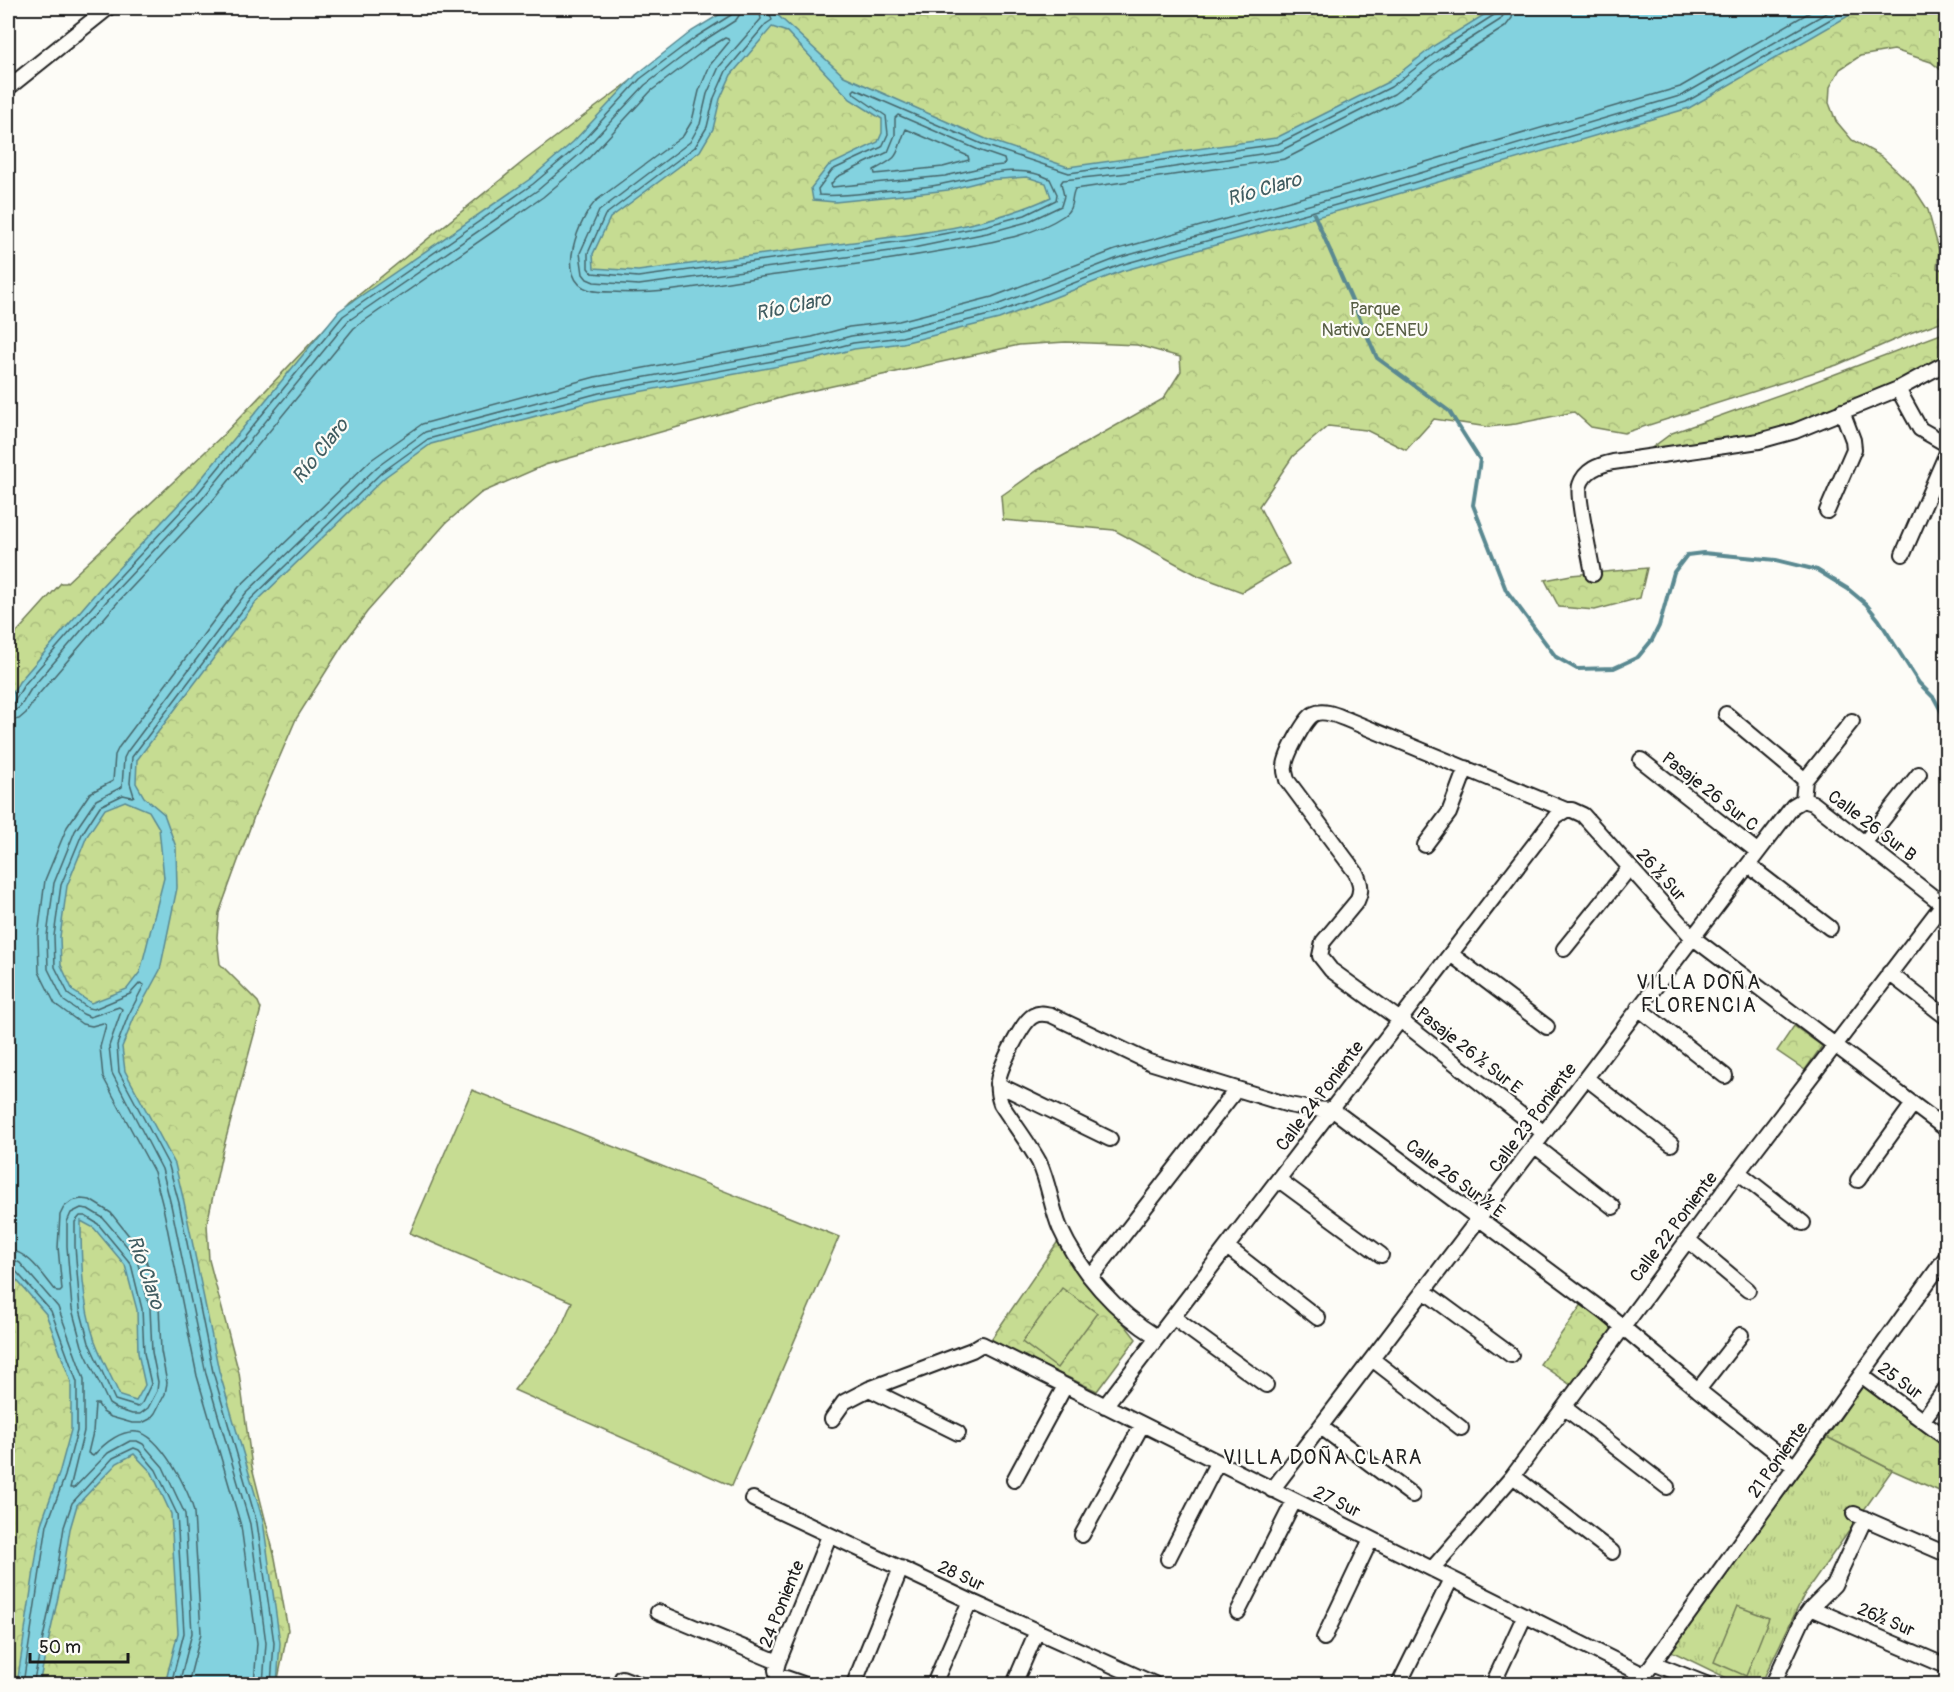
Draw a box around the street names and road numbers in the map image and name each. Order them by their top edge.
street label: Pasaje 26 Sur C [1657,747,1763,837]
street label: Calle 26 Sur B [1823,785,1921,867]
street label: 26 ½ Sur [1631,844,1691,907]
street label: Pasaje 26 ½ Sur E [1411,1002,1527,1100]
street label: Calle 24 Poniente [1271,1036,1369,1156]
street label: Calle 23 Poniente [1484,1058,1582,1178]
street label: Calle 26 Sur ½ E [1401,1134,1509,1224]
street label: Calle 22 Poniente [1625,1167,1723,1287]
street label: 25 Sur [1873,1357,1927,1405]
street label: 21 Poniente [1743,1417,1813,1503]
street label: 27 Sur [1310,1481,1365,1523]
street label: 28 Sur [934,1555,989,1597]
street label: 24 Poniente [754,1557,810,1651]
street label: 26½ Sur [1854,1598,1919,1643]

